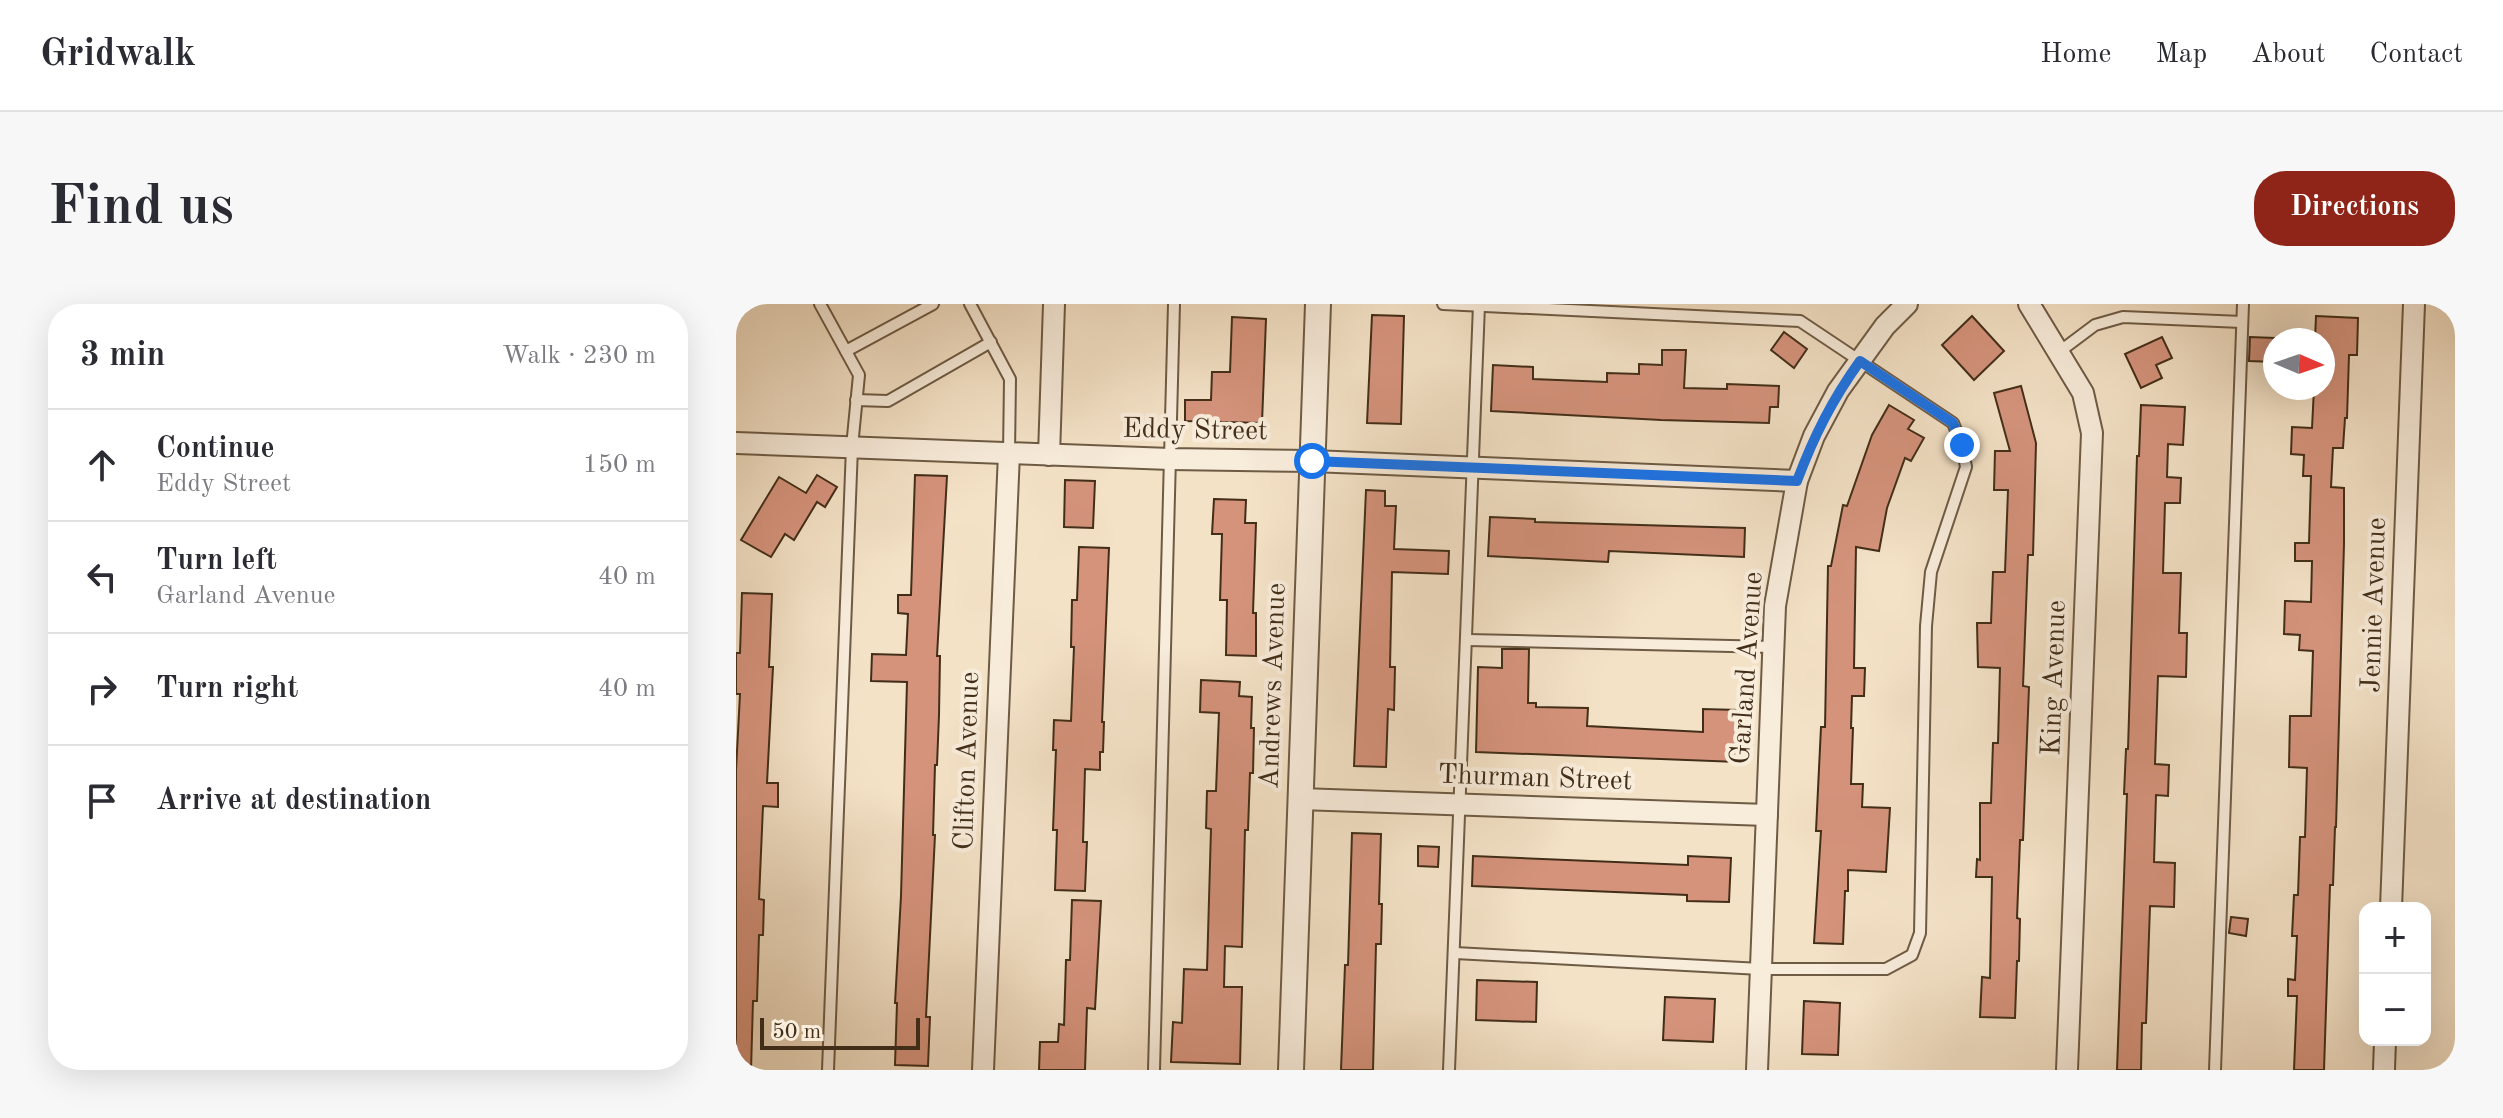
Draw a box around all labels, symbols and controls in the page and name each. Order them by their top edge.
text: Gridwalk [40,36,196,74]
text: Home [2040,41,2111,69]
text: Map [2155,41,2207,69]
text: About [2251,41,2326,69]
text: Contact [2370,41,2463,69]
button: Directions [2254,171,2455,246]
text: Find us [48,180,234,236]
north arrow [2263,328,2335,400]
text: 3 min [80,339,165,373]
text: Walk · 230 m [502,343,656,369]
street label: Eddy Street [1122,416,1268,446]
route end [1944,427,1980,463]
text: Continue [156,434,275,464]
icon: ahead [80,443,124,487]
route start [1294,443,1330,479]
text: 150 m [583,452,656,478]
text: Eddy Street [156,471,291,497]
street label: Jennie Avenue [2358,517,2392,693]
text: Turn left [156,546,277,576]
icon: left [80,555,124,599]
text: 40 m [598,564,656,590]
street label: Garland Avenue [1727,571,1769,765]
text: Garland Avenue [156,583,336,609]
street label: Andrews Avenue [1256,583,1292,789]
street label: King Avenue [2038,600,2072,756]
icon: right [80,667,124,711]
street label: Clifton Avenue [951,671,985,851]
text: Turn right [156,674,298,704]
text: 40 m [598,676,656,702]
street label: Thurman Street [1437,762,1633,796]
icon: arrive [80,779,124,823]
text: Arrive at destination [156,786,431,816]
map controls [2359,902,2431,1046]
button: + [2359,902,2431,974]
button: − [2359,974,2431,1046]
scale bar [760,1014,920,1050]
text: 50 m [772,1021,821,1043]

